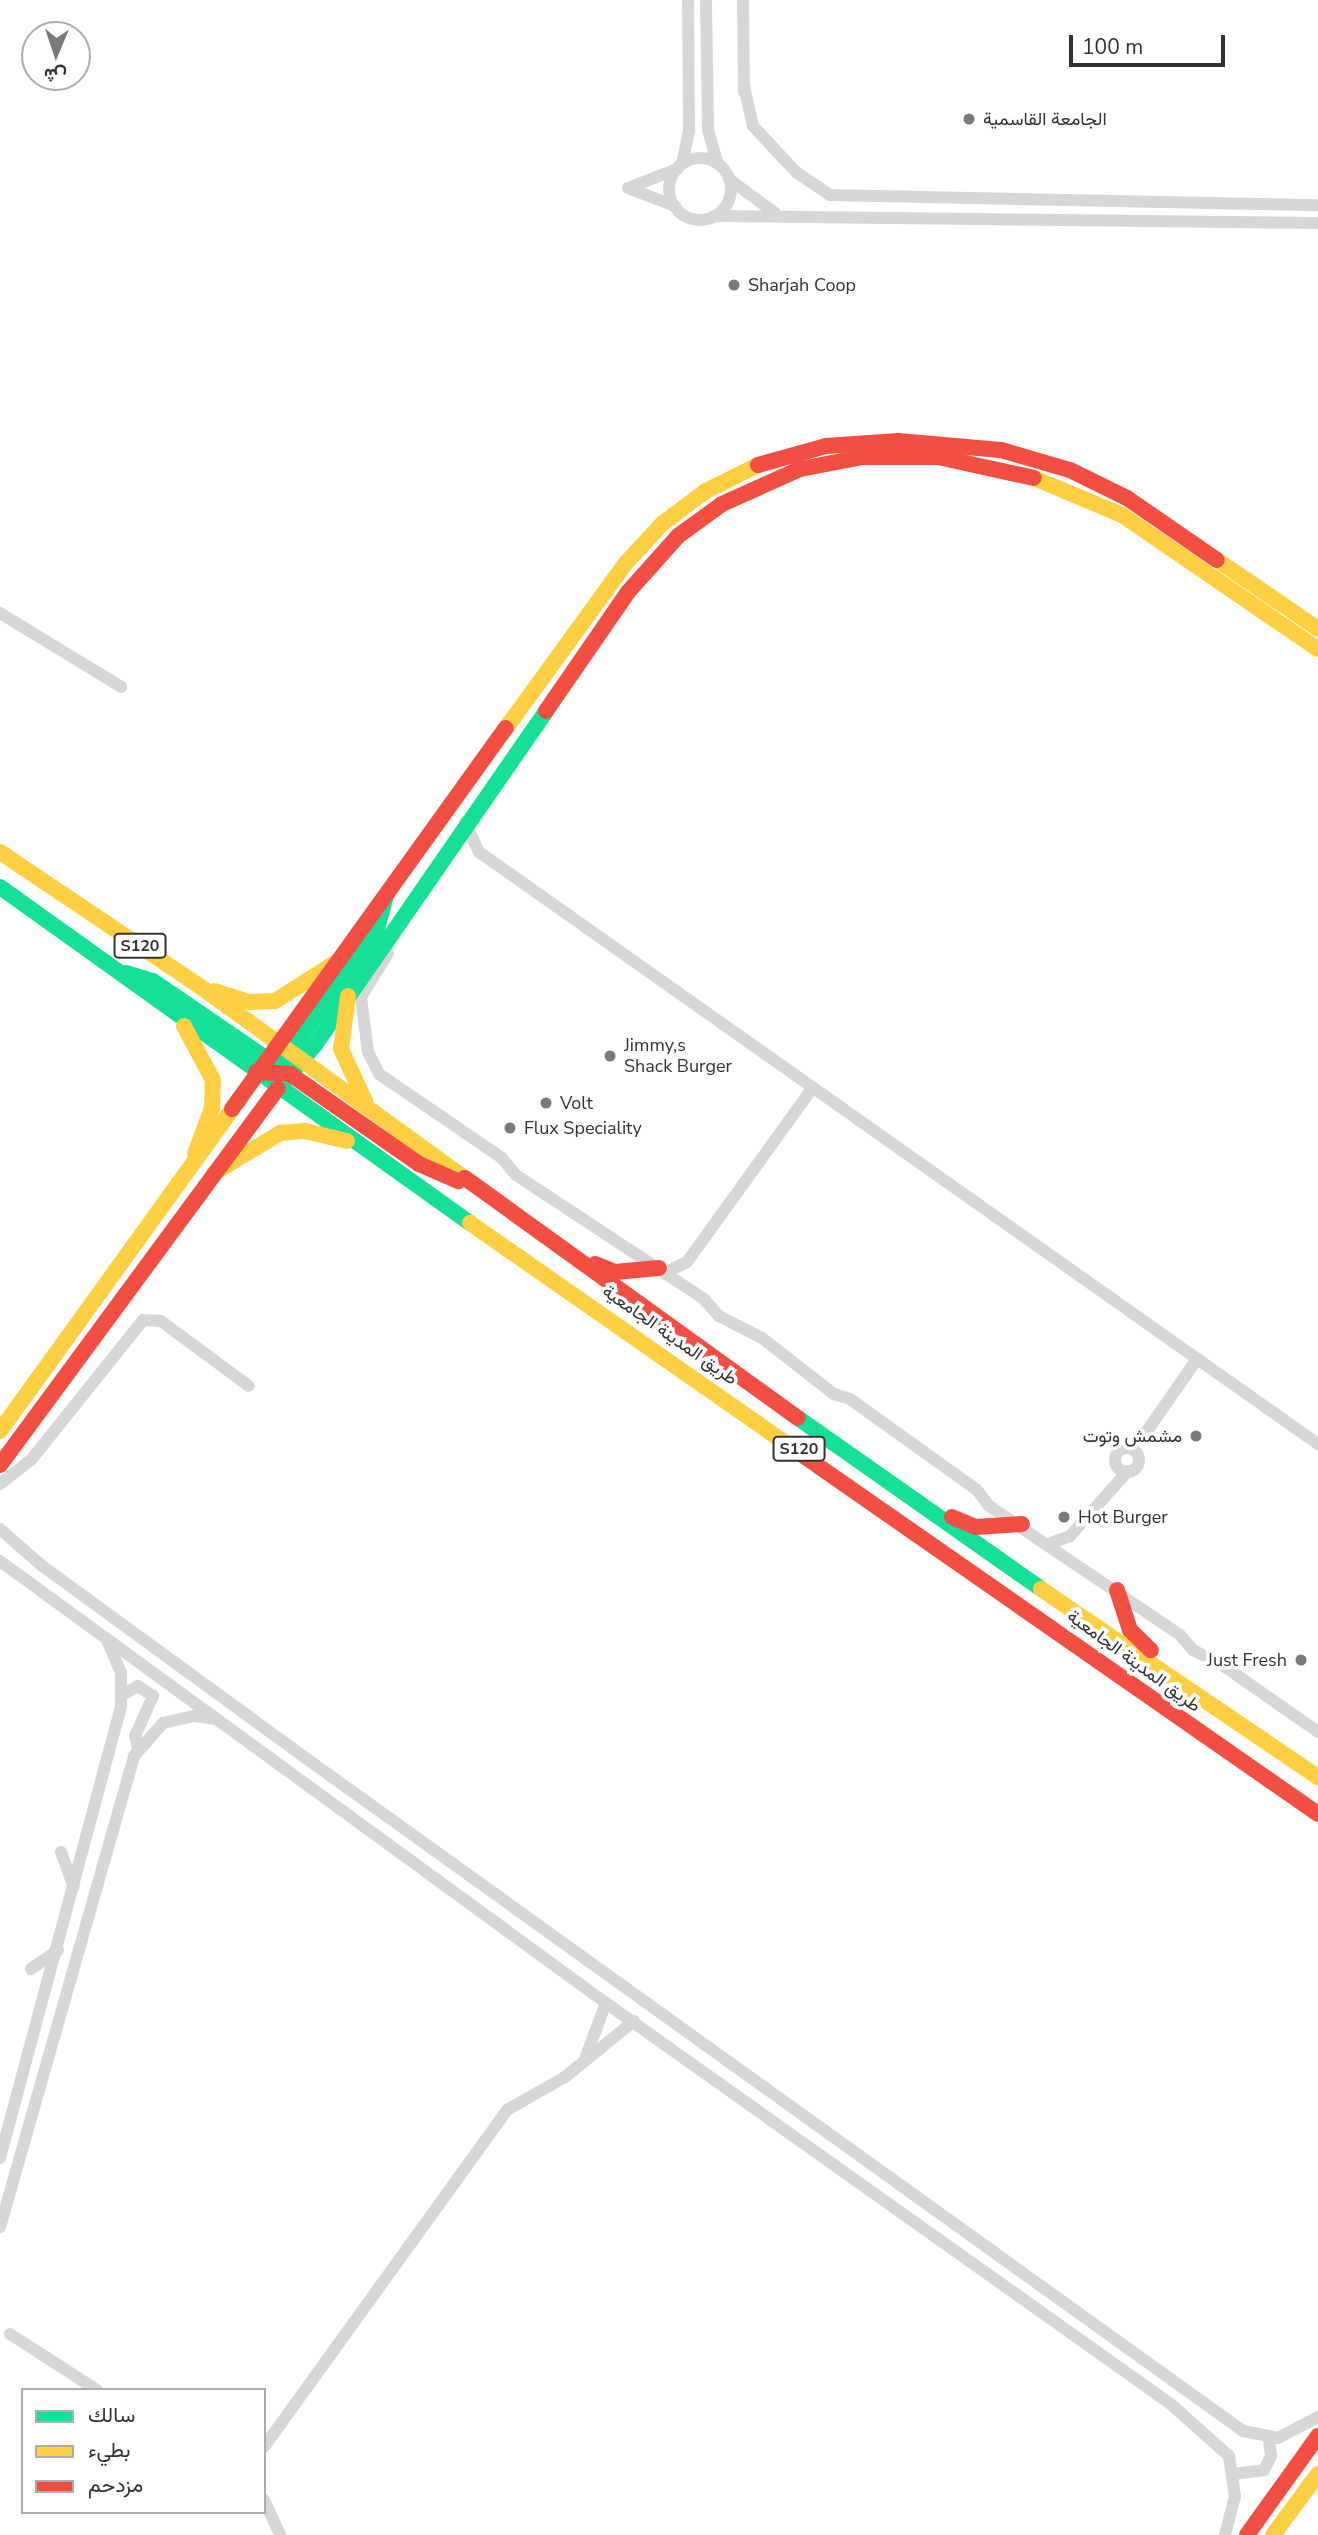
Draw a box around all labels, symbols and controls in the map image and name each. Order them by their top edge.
north arrow [21,21,91,91]
scale bar [1073,21,1229,65]
text: 100 m [1082,33,1143,61]
text: ش [43,62,67,88]
place label: الجامعة القاسمية [983,108,1107,130]
marker: الجامعة القاسمية [961,111,977,127]
place label: Sharjah Coop [748,274,856,296]
marker: Sharjah Coop [726,277,742,293]
road number: S120 [112,934,168,958]
place label: Jimmy,s Shack Burger [624,1035,732,1078]
marker: Jimmy,s Shack Burger [602,1048,618,1064]
place label: Volt [560,1092,593,1114]
marker: Volt [538,1095,554,1111]
place label: Flux Speciality [524,1117,642,1139]
marker: Flux Speciality [502,1120,518,1136]
street label: طريق المدينة الجامعية [598,1280,742,1390]
place label: مشمش وتوت [1083,1425,1182,1447]
marker: مشمش وتوت [1188,1428,1204,1444]
road number: S120 [771,1436,827,1462]
place label: Hot Burger [1078,1506,1168,1528]
marker: Hot Burger [1056,1509,1072,1525]
street label: طريق المدينة الجامعية [1063,1605,1205,1717]
place label: Just Fresh [1207,1649,1287,1671]
marker: Just Fresh [1293,1652,1309,1668]
legend [21,2388,266,2514]
text: سالك [88,2401,135,2429]
text: بطيء [88,2436,131,2464]
text: مزدحم [88,2471,143,2499]

